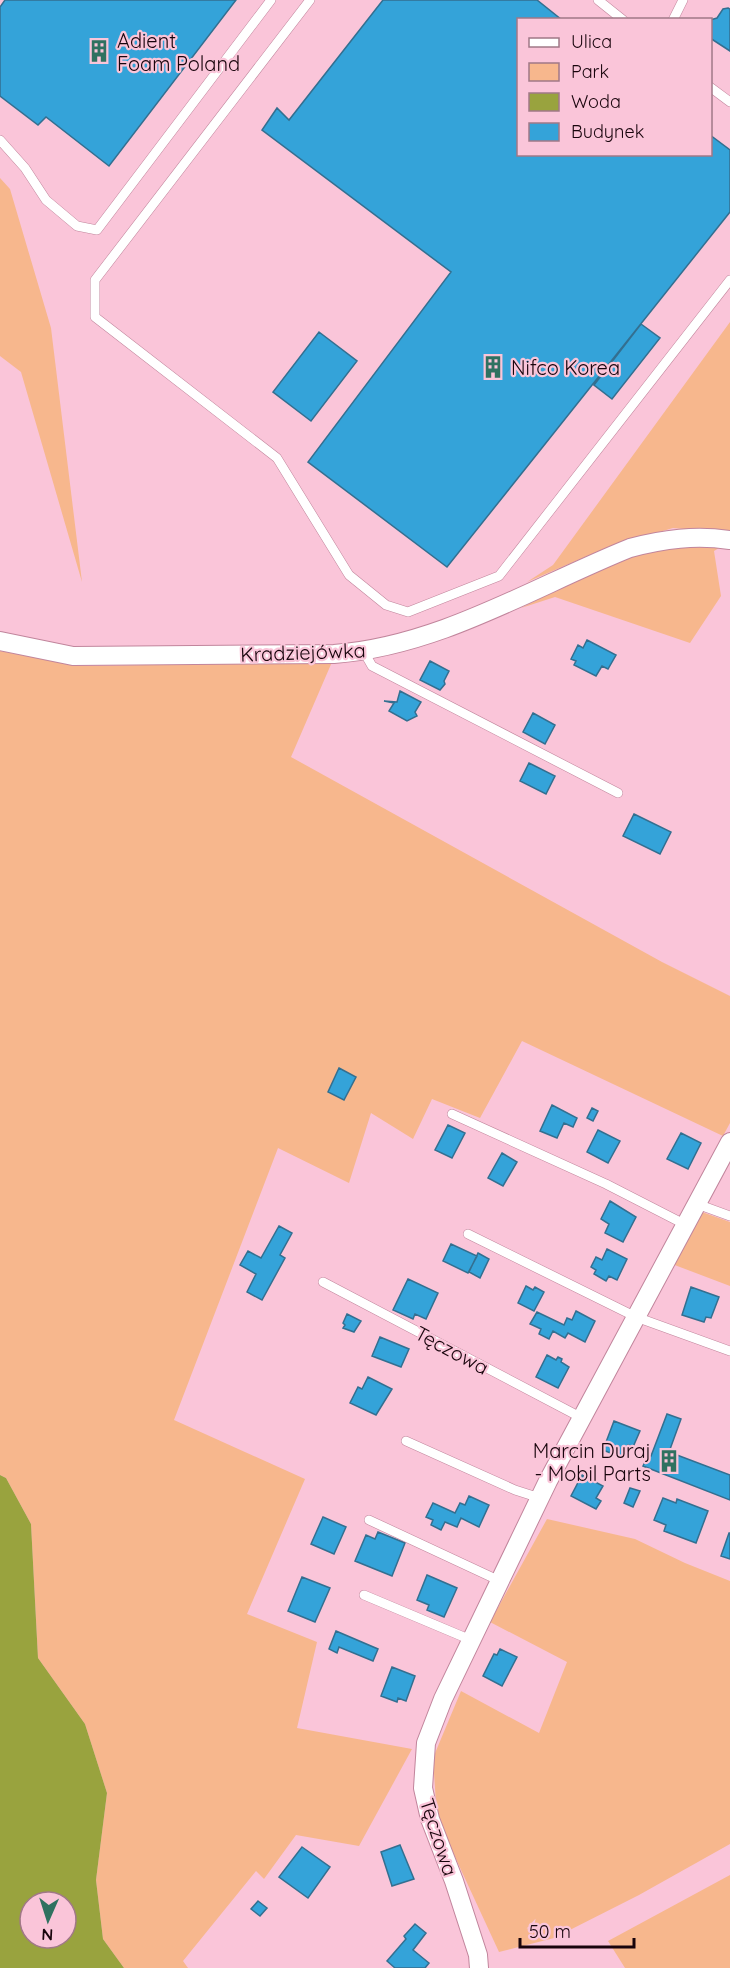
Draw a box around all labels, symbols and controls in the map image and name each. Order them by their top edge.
legend [517,18,712,156]
place label: Adient Foam Poland [117,28,240,76]
text: Ulica [571,30,612,53]
building icon: Adient Foam Poland [86,38,112,64]
text: Park [571,60,609,83]
text: Woda [571,90,621,113]
text: Budynek [571,120,644,143]
building icon: Nifco Korea [480,354,506,380]
place label: Nifco Korea [511,355,620,380]
street label: Kradziejówka [240,637,366,667]
street label: Tęczowa [411,1320,493,1380]
place label: Marcin Duraj - Mobil Parts [533,1438,651,1486]
building icon: Marcin Duraj - Mobil Parts [656,1448,682,1474]
street label: Tęczowa [415,1795,463,1879]
north arrow [18,1890,78,1950]
scale bar [520,1911,634,1949]
text: 50 m [529,1920,571,1943]
text: N [41,1925,54,1945]

